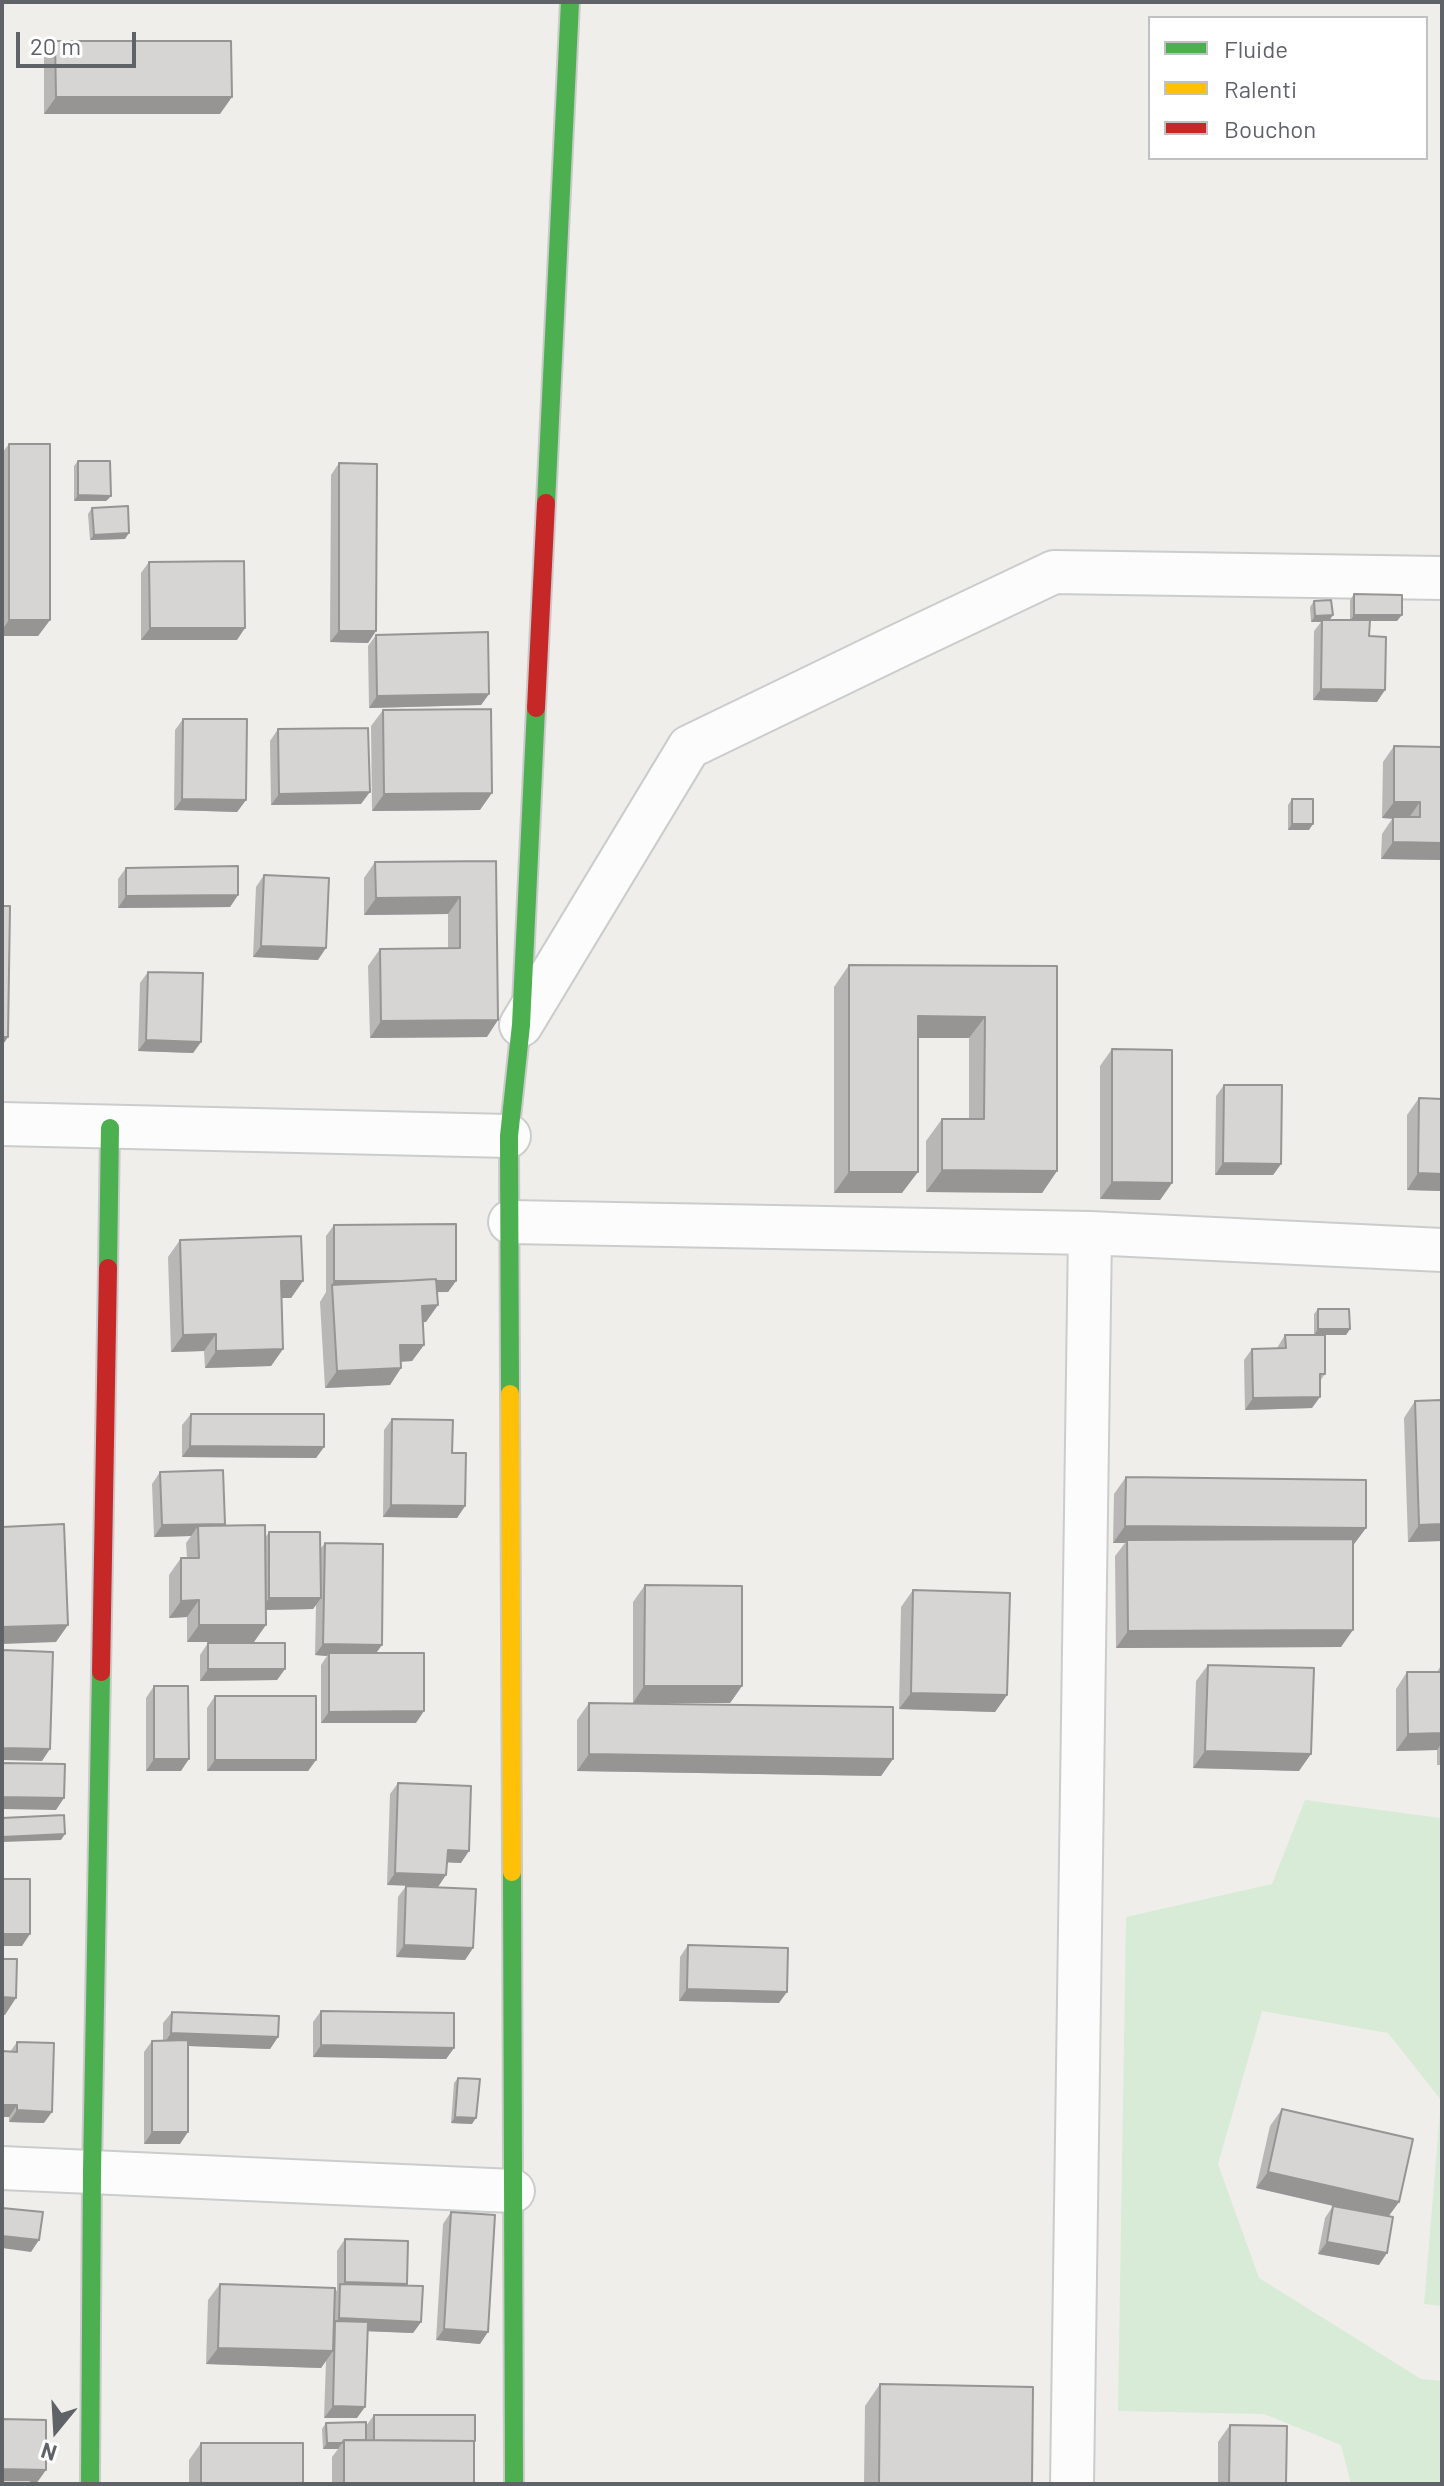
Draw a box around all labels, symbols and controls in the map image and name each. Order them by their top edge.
scale bar [20,16,140,66]
legend [1148,16,1428,160]
text: 20 m [30,31,81,60]
text: Fluide [1224,34,1288,63]
text: Ralenti [1224,74,1297,103]
text: Bouchon [1224,114,1316,143]
north arrow [16,2390,96,2470]
text: N [38,2438,60,2467]

